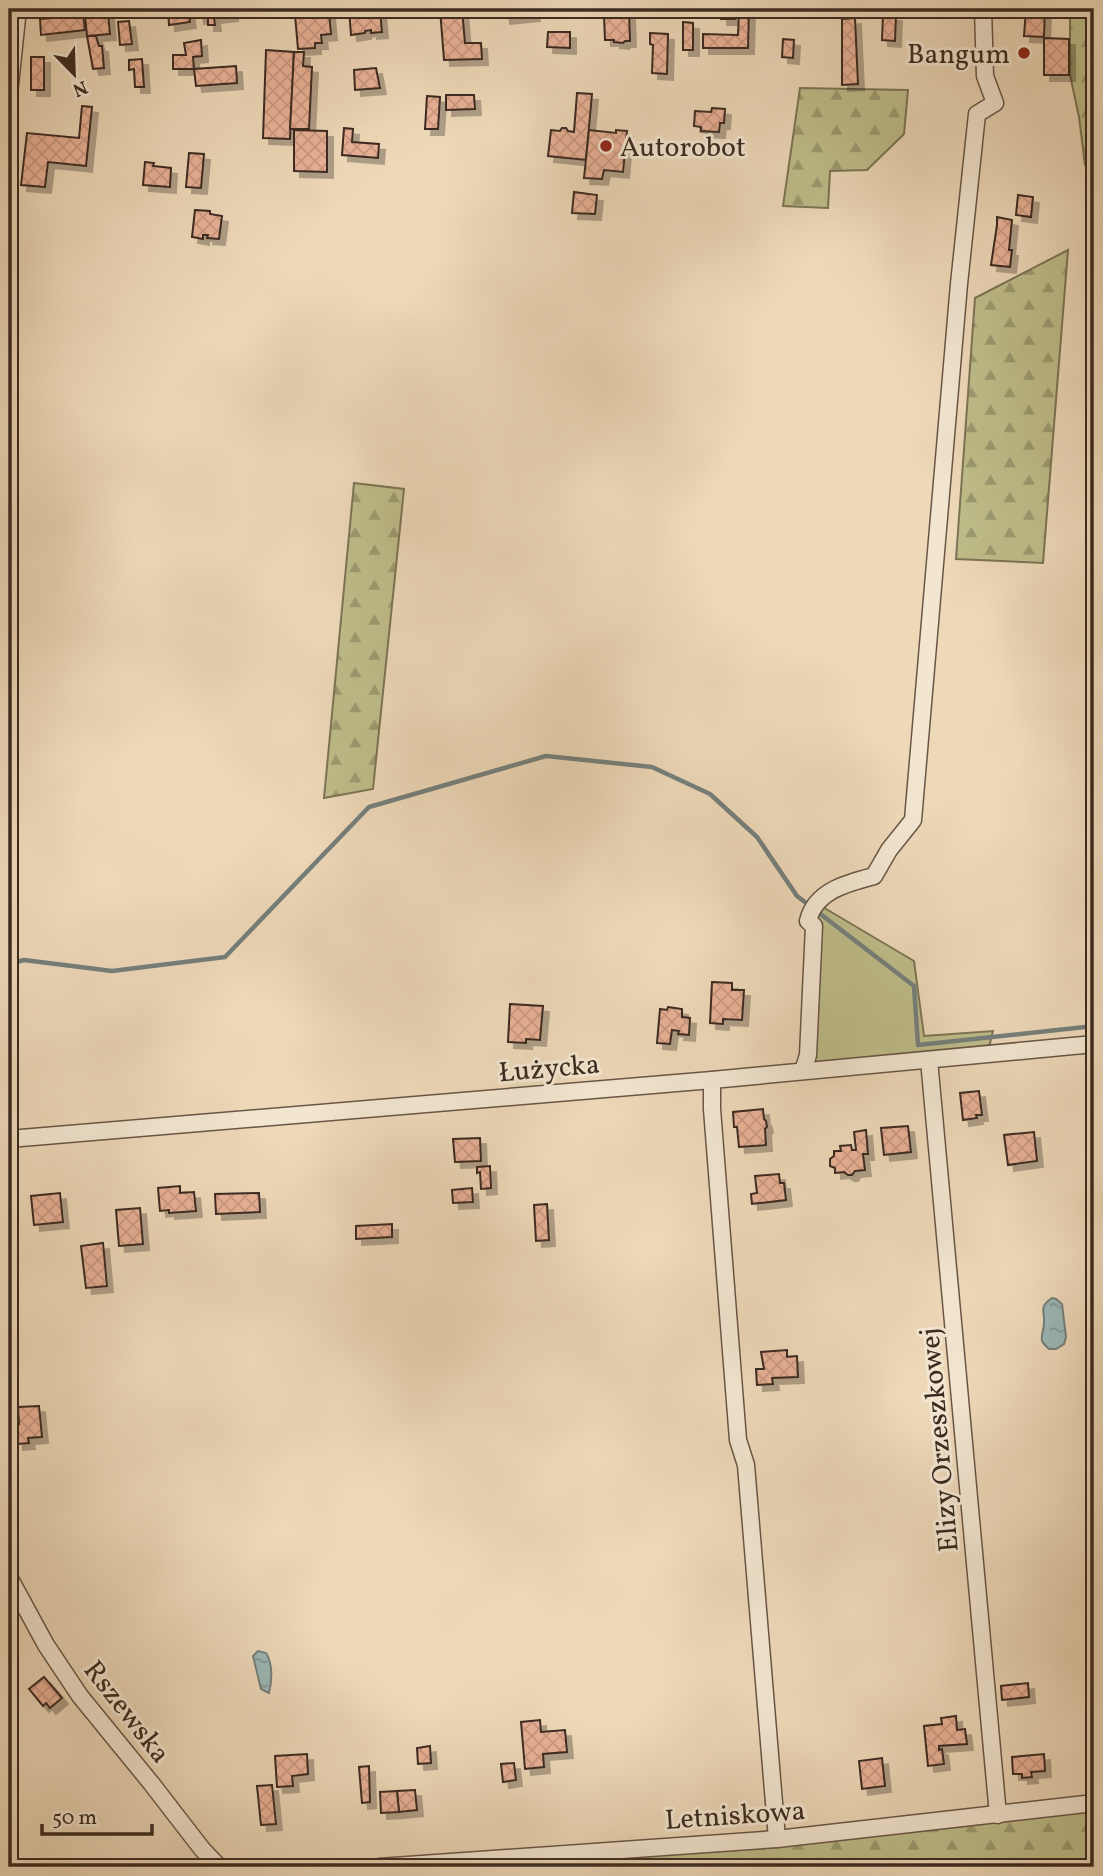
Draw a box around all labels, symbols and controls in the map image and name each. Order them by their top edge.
place label: Bangum [907,36,1010,75]
north arrow [38,38,108,108]
marker: Bangum [1016,45,1032,61]
text: N [68,73,91,103]
place label: Autorobot [620,129,746,168]
marker: Autorobot [598,138,614,154]
street label: Łużycka [497,1046,601,1093]
street label: Elizy Orzeszkowej [911,1326,970,1554]
street label: Rszewska [73,1653,179,1772]
scale bar [42,1792,152,1836]
street label: Letniskowa [663,1792,807,1841]
text: 50 m [52,1804,97,1833]

